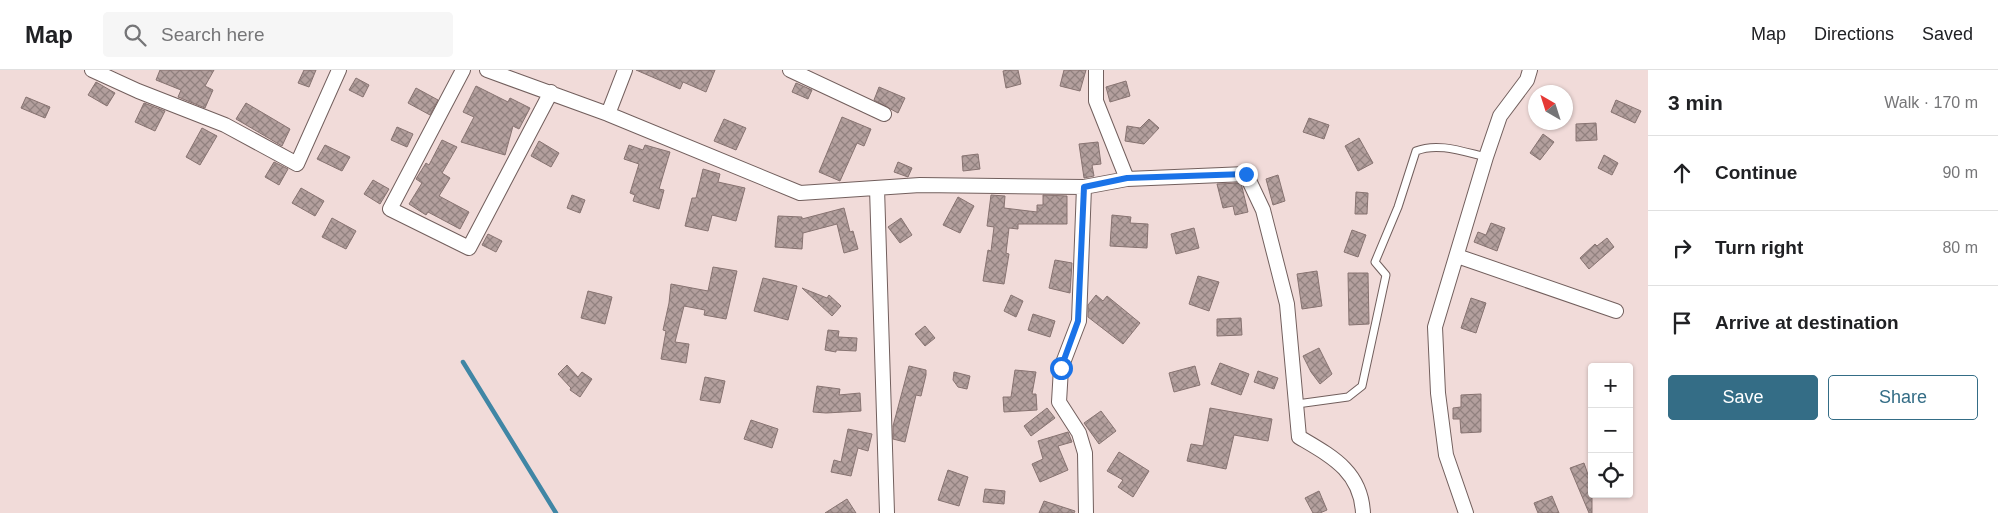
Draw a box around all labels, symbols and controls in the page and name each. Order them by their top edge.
search box [103,12,453,57]
text: Map [25,21,73,48]
icon: search [121,21,149,49]
text: Search here [161,24,265,45]
text: Map [1751,24,1786,44]
text: Directions [1814,24,1894,44]
text: Saved [1922,24,1973,44]
north arrow [1528,85,1573,130]
text: 3 min [1668,91,1723,114]
text: Walk · 170 m [1884,94,1978,111]
icon: ahead [1668,159,1696,187]
text: Continue [1715,162,1797,183]
route end [1235,163,1258,186]
text: 90 m [1942,164,1978,181]
icon: right [1668,234,1696,262]
text: Turn right [1715,237,1803,258]
text: 80 m [1942,239,1978,256]
icon: arrive [1668,309,1696,337]
text: Arrive at destination [1715,312,1899,333]
route start [1050,357,1073,380]
map controls [1588,363,1633,498]
button: + [1588,363,1633,408]
button: Save [1668,375,1818,420]
button: Share [1828,375,1978,420]
button: − [1588,408,1633,453]
button: locate [1588,453,1633,498]

